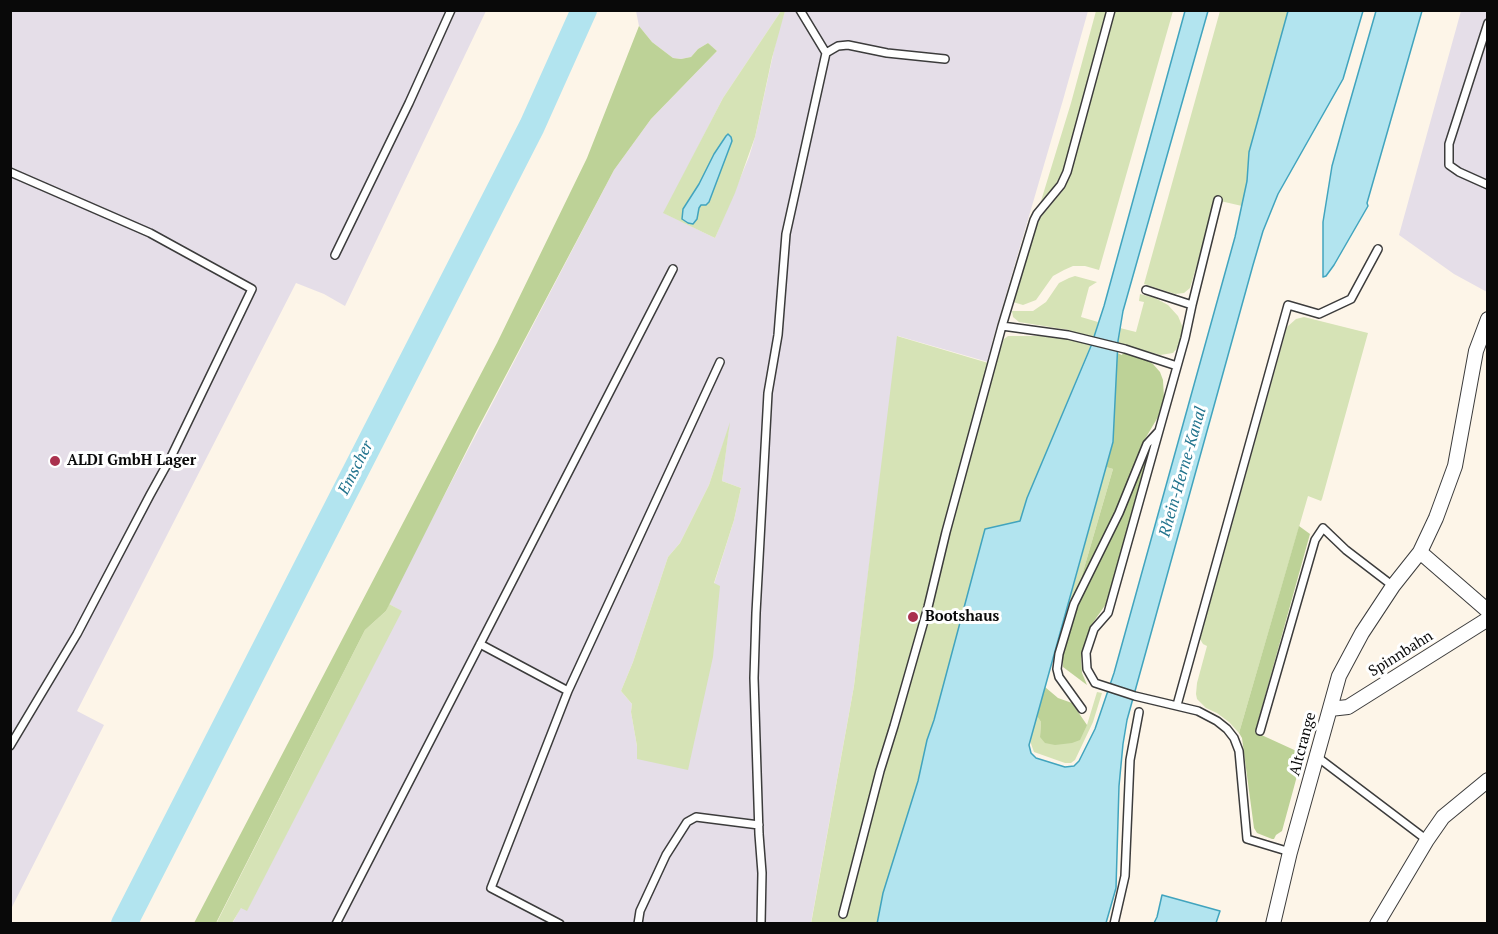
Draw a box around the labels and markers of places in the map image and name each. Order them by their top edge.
place label: ALDI GmbH Lager [67,452,196,470]
marker: ALDI GmbH Lager [48,454,62,468]
place label: Bootshaus [925,608,999,626]
marker: Bootshaus [906,610,920,624]

